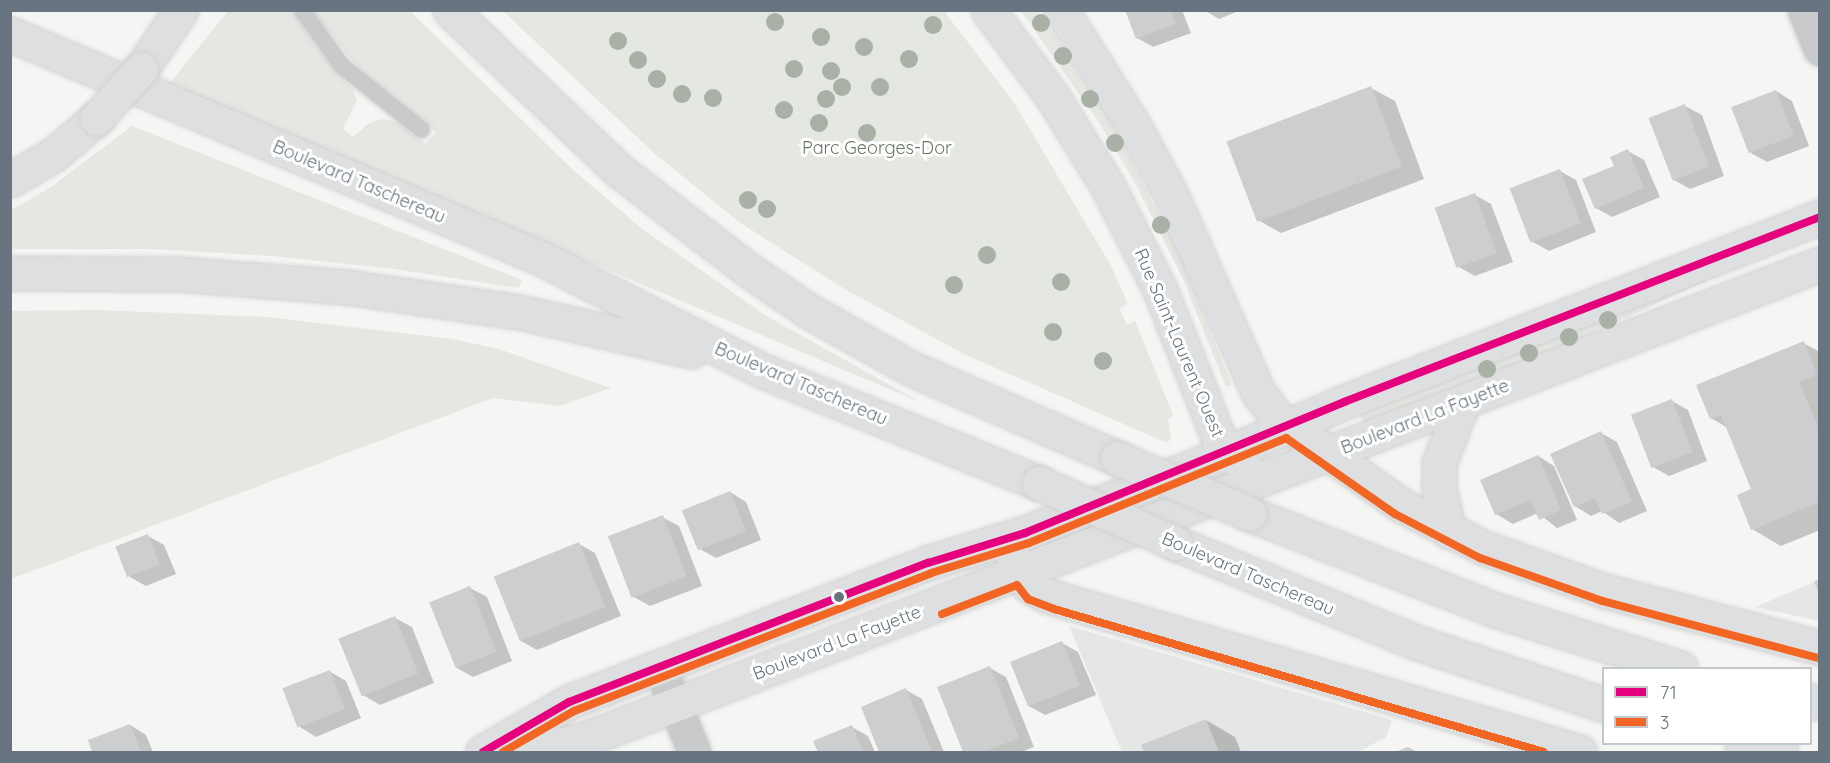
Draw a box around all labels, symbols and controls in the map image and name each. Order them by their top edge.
street label: Boulevard Taschereau [269,136,449,228]
park label: Parc Georges-Dor [802,137,952,159]
street label: Rue Saint-Laurent Ouest [1129,245,1229,441]
street label: Boulevard Taschereau [711,338,891,430]
street label: Boulevard La Fayette [1338,375,1512,459]
street label: Boulevard Taschereau [1158,528,1338,620]
unlabelled marker [833,591,845,603]
street label: Boulevard La Fayette [750,601,924,685]
legend [1602,667,1812,745]
text: 71 [1660,681,1677,704]
text: 3 [1660,711,1669,734]

